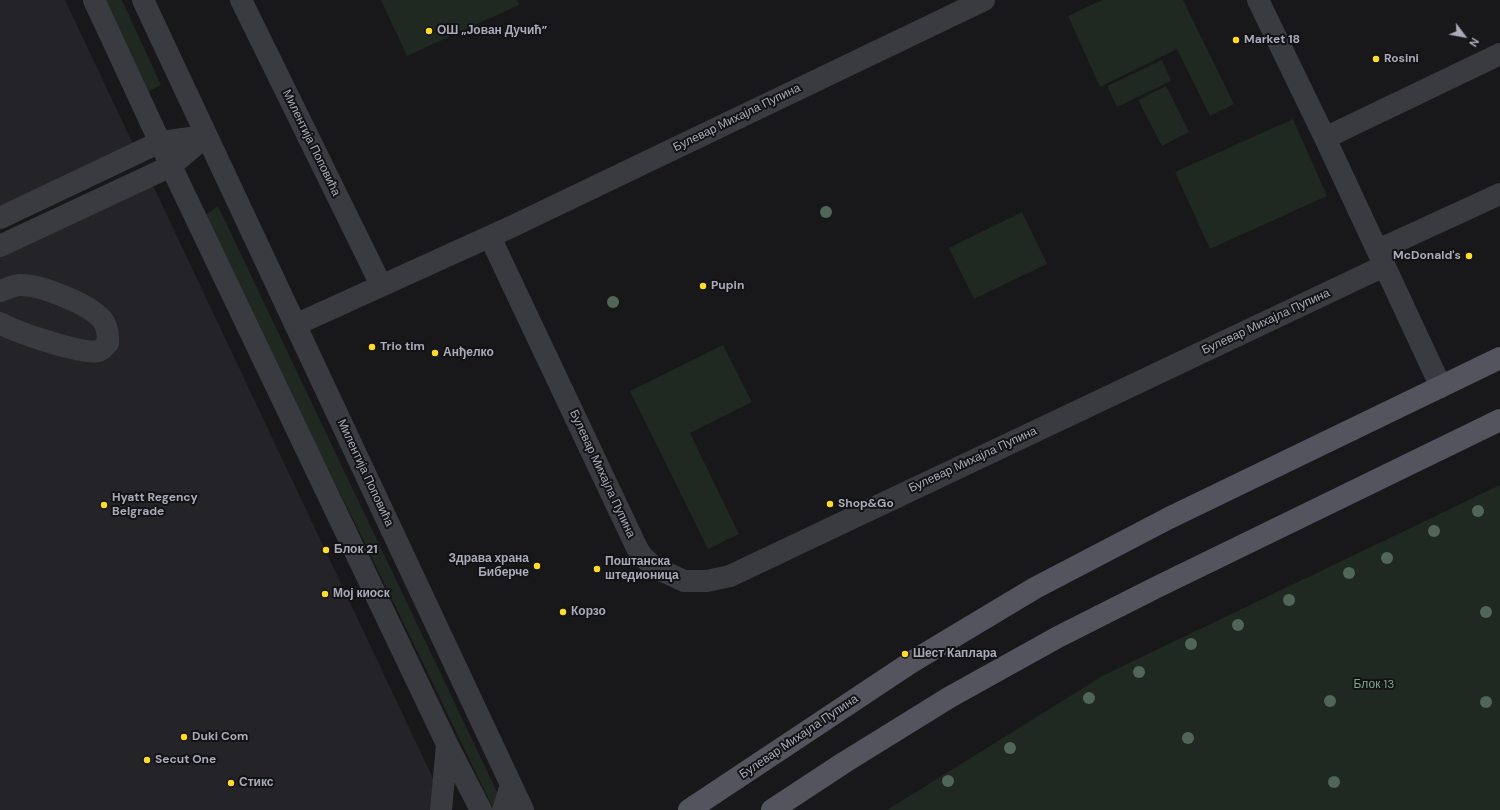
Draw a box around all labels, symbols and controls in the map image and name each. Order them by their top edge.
north arrow [1444,16,1484,56]
place label: ОШ „Јован Дучић” [437,24,547,38]
marker: ОШ „Јован Дучић” [424,26,434,36]
place label: Market 18 [1244,33,1300,47]
marker: Market 18 [1231,35,1241,45]
text: N [1466,35,1482,49]
place label: Rosini [1384,52,1419,66]
marker: Rosini [1371,54,1381,64]
street label: Булевар Михајла Пупина [671,81,803,155]
street label: Милентија Поповића [279,87,343,199]
place label: McDonald's [1393,249,1461,263]
marker: McDonald's [1464,251,1474,261]
place label: Pupin [711,279,744,293]
marker: Pupin [698,281,708,291]
street label: Булевар Михајла Пупина [1200,286,1332,358]
place label: Trio tim [380,340,425,354]
marker: Trio tim [367,342,377,352]
place label: Анђелко [443,346,494,360]
marker: Анђелко [430,348,440,358]
street label: Булевар Михајла Пупина [566,408,638,540]
street label: Милентија Поповића [334,417,396,529]
street label: Булевар Михајла Пупина [907,424,1039,496]
place label: Hyatt Regency Belgrade [112,491,198,519]
place label: Shop&Go [838,497,894,511]
marker: Shop&Go [825,499,835,509]
marker: Hyatt Regency Belgrade [99,500,109,510]
place label: Блок 21 [334,543,378,557]
marker: Блок 21 [321,545,331,555]
place label: Здрава храна Биберче [449,552,529,580]
place label: Поштанска штедионица [605,555,679,583]
marker: Здрава храна Биберче [532,561,542,571]
marker: Поштанска штедионица [592,564,602,574]
place label: Мој киоск [333,587,390,601]
marker: Мој киоск [320,589,330,599]
place label: Корзо [571,605,606,619]
marker: Корзо [558,607,568,617]
place label: Шест Каплара [913,647,997,661]
marker: Шест Каплара [900,649,910,659]
park label: Блок 13 [1354,678,1394,692]
street label: Булевар Михајла Пупина [737,692,861,782]
place label: Duki Com [192,730,248,744]
marker: Duki Com [179,732,189,742]
place label: Secut One [155,753,216,767]
marker: Secut One [142,755,152,765]
place label: Стикс [239,776,273,790]
marker: Стикс [226,778,236,788]

